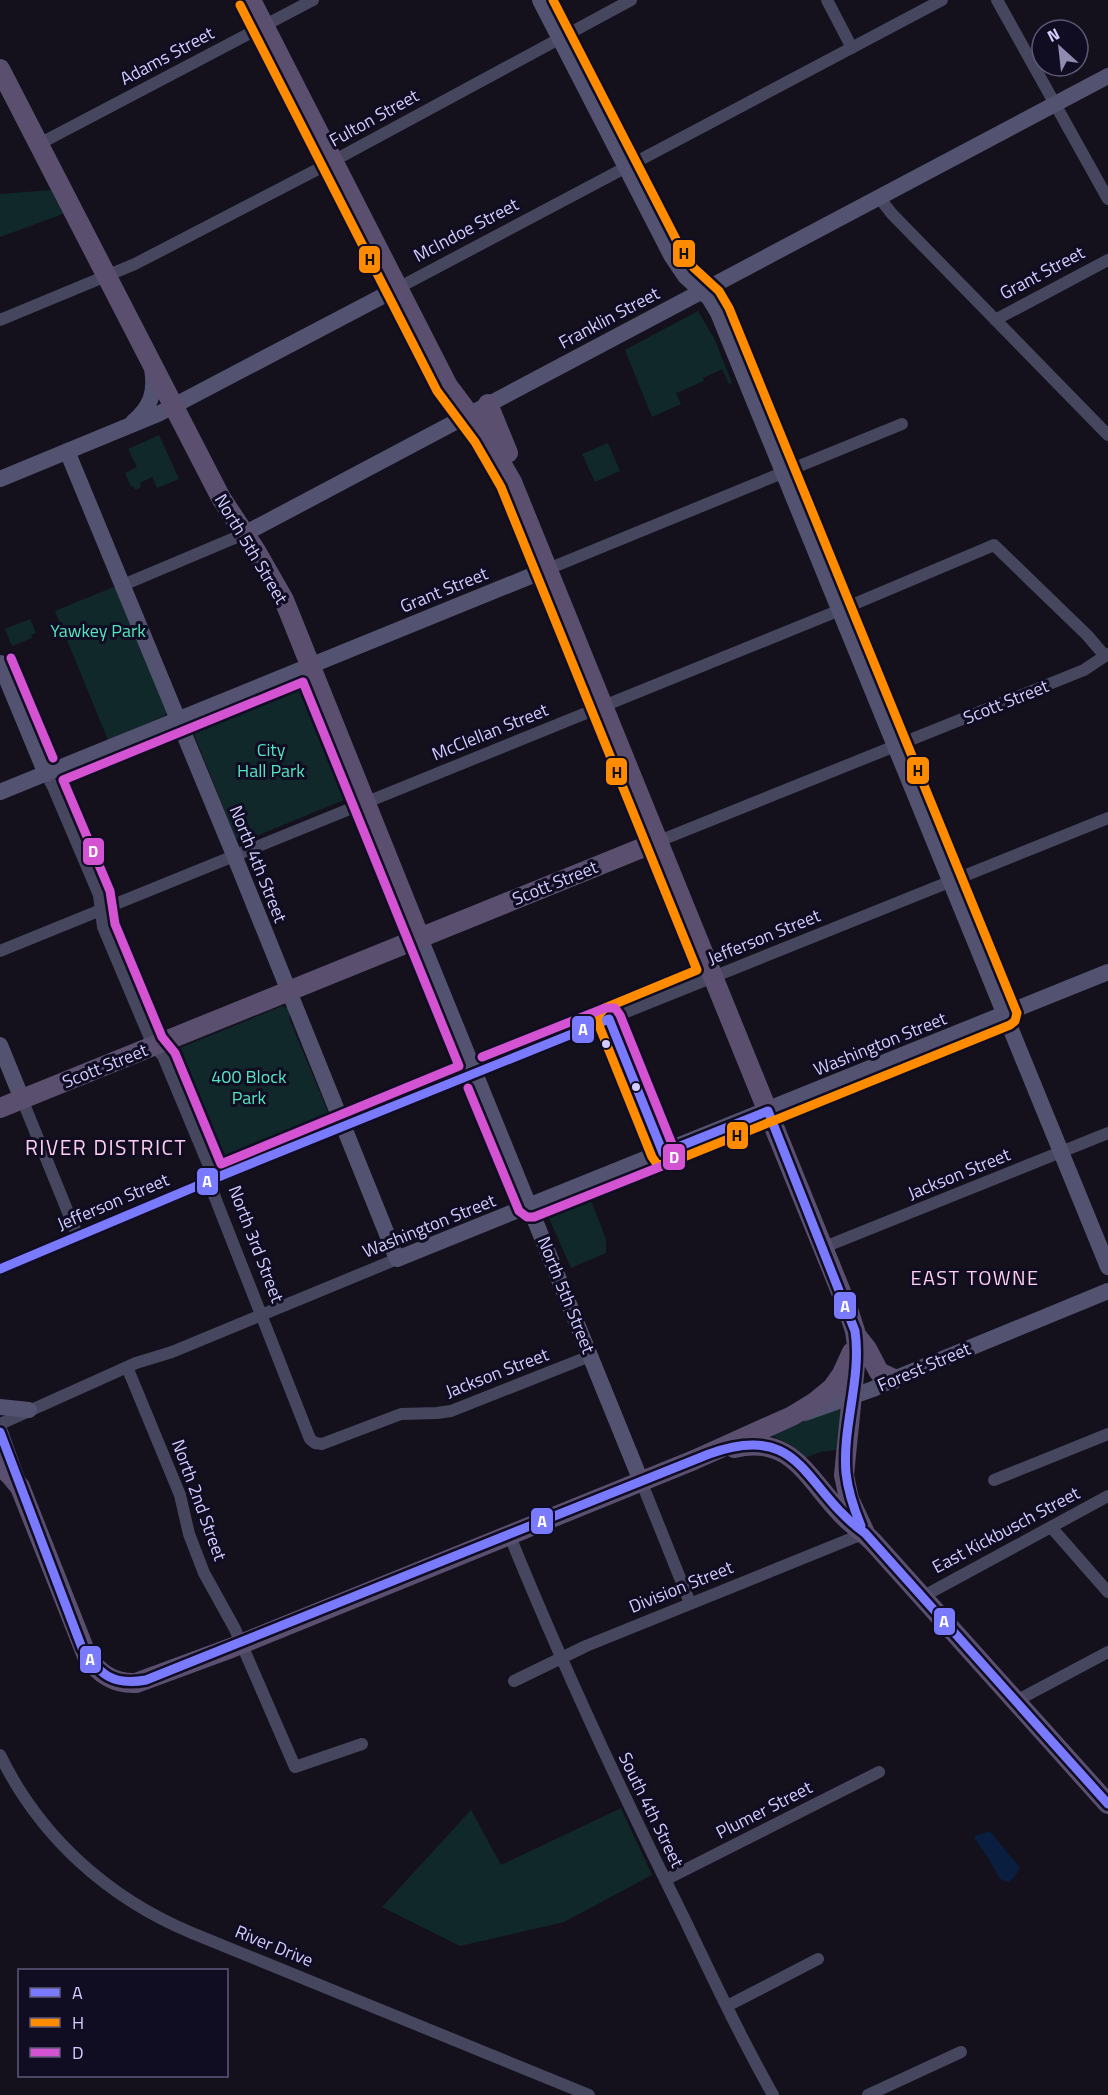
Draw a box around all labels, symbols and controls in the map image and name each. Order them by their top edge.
north arrow [1030,18,1090,78]
street label: Adams Street [115,19,219,92]
text: N [1043,21,1064,48]
street label: Fulton Street [324,81,424,153]
street label: McIndoe Street [408,190,524,269]
line badge: H [672,239,696,268]
street label: Grant Street [995,239,1090,306]
text: H [679,241,689,265]
line badge: H [358,245,381,274]
text: H [365,247,375,271]
street label: Franklin Street [554,279,665,355]
street label: North 5th Street [208,489,295,609]
street label: Grant Street [396,559,492,619]
park label: Yawkey Park [50,617,146,644]
street label: Scott Street [959,672,1053,731]
street label: McClellan Street [428,696,553,767]
park label: City Hall Park [237,736,305,784]
line badge: H [906,756,930,785]
line badge: H [605,757,628,786]
text: H [913,758,923,782]
text: H [612,760,622,784]
street label: North 4th Street [223,801,294,927]
line badge: D [82,837,105,866]
text: D [88,839,98,863]
street label: Scott Street [508,853,602,912]
street label: Jefferson Street [704,901,825,971]
street label: Washington Street [809,1004,951,1083]
line badge: A [571,1015,595,1044]
text: A [578,1017,588,1041]
street label: Scott Street [58,1036,152,1095]
unlabelled marker [600,1038,612,1050]
park label: 400 Block Park [211,1063,287,1111]
unlabelled marker [630,1081,642,1093]
line badge: H [726,1121,749,1150]
text: H [732,1123,742,1147]
district label: RIVER DISTRICT [25,1131,187,1163]
street label: Jackson Street [903,1140,1015,1206]
line badge: D [662,1143,686,1171]
text: D [669,1145,679,1169]
street label: Jefferson Street [53,1166,174,1237]
line badge: A [196,1167,219,1196]
text: A [202,1169,212,1193]
street label: North 3rd Street [222,1181,291,1307]
street label: Washington Street [358,1186,500,1265]
street label: North 5th Street [531,1232,602,1358]
district label: EAST TOWNE [910,1262,1040,1293]
line badge: A [833,1291,857,1320]
text: A [840,1294,850,1318]
street label: Forest Street [873,1335,975,1398]
street label: Jackson Street [441,1340,553,1405]
street label: North 2nd Street [165,1435,234,1565]
street label: East Kickbusch Street [927,1479,1085,1580]
line badge: A [530,1507,554,1535]
text: A [537,1509,547,1533]
street label: Division Street [625,1553,737,1620]
line badge: A [933,1607,956,1636]
text: A [939,1609,949,1633]
line badge: A [79,1645,102,1674]
text: A [85,1647,95,1671]
street label: South 4th Street [612,1748,691,1873]
street label: Plumer Street [711,1773,817,1845]
street label: River Drive [231,1918,317,1973]
legend [18,1969,228,2077]
text: A [72,1979,83,2006]
text: H [72,2009,84,2036]
text: D [72,2039,84,2066]

